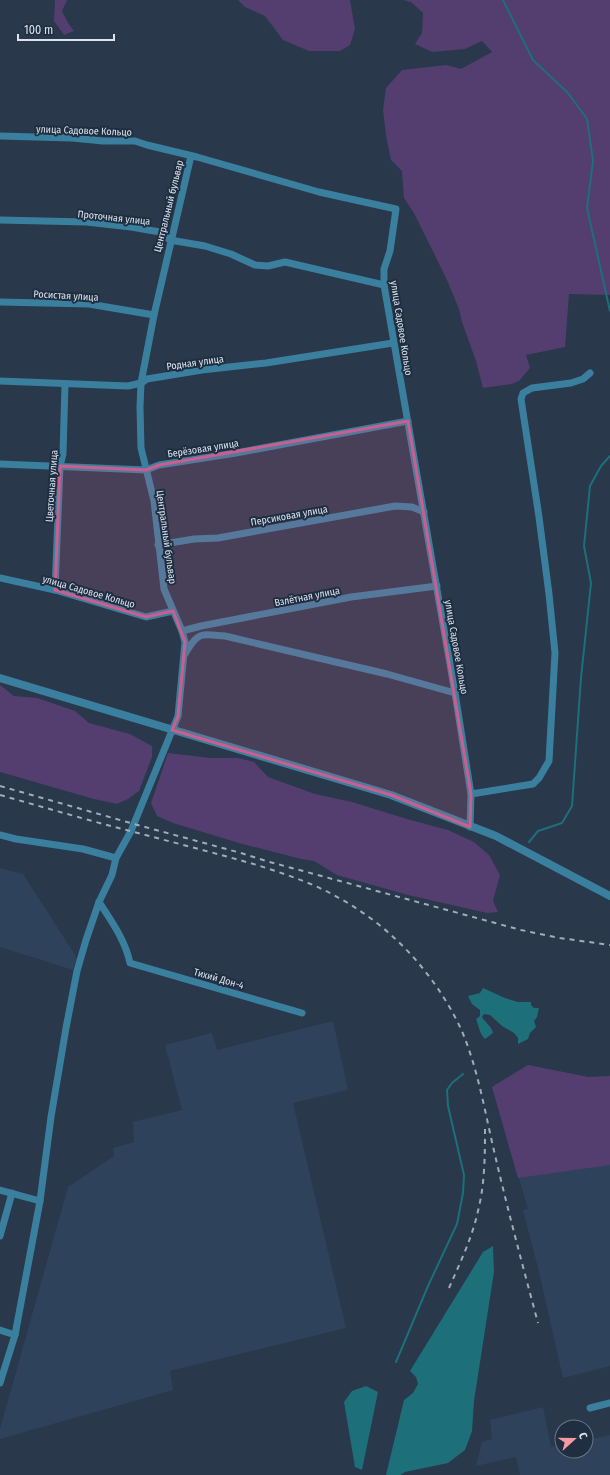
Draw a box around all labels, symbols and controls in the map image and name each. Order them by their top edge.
scale bar [18,16,114,42]
text: 100 m [24,23,53,37]
street label: улица Садовое Кольцо [36,123,132,139]
street label: Центральный бульвар [152,159,186,253]
street label: Проточная улица [77,208,151,228]
street label: улица Садовое Кольцо [388,280,414,376]
street label: Росистая улица [33,288,99,304]
street label: Родная улица [166,353,225,373]
street label: Берёзовая улица [167,437,240,461]
street label: Цветочная улица [43,449,61,523]
street label: Центральный бульвар [153,490,179,585]
street label: Персиковая улица [250,503,329,529]
street label: улица Садовое Кольцо [41,573,136,611]
street label: Взлётная улица [274,585,341,609]
street label: улица Садовое Кольцо [442,599,470,695]
street label: Тихий Дон-4 [192,966,245,992]
north arrow [554,1419,594,1459]
text: С [576,1431,590,1441]

